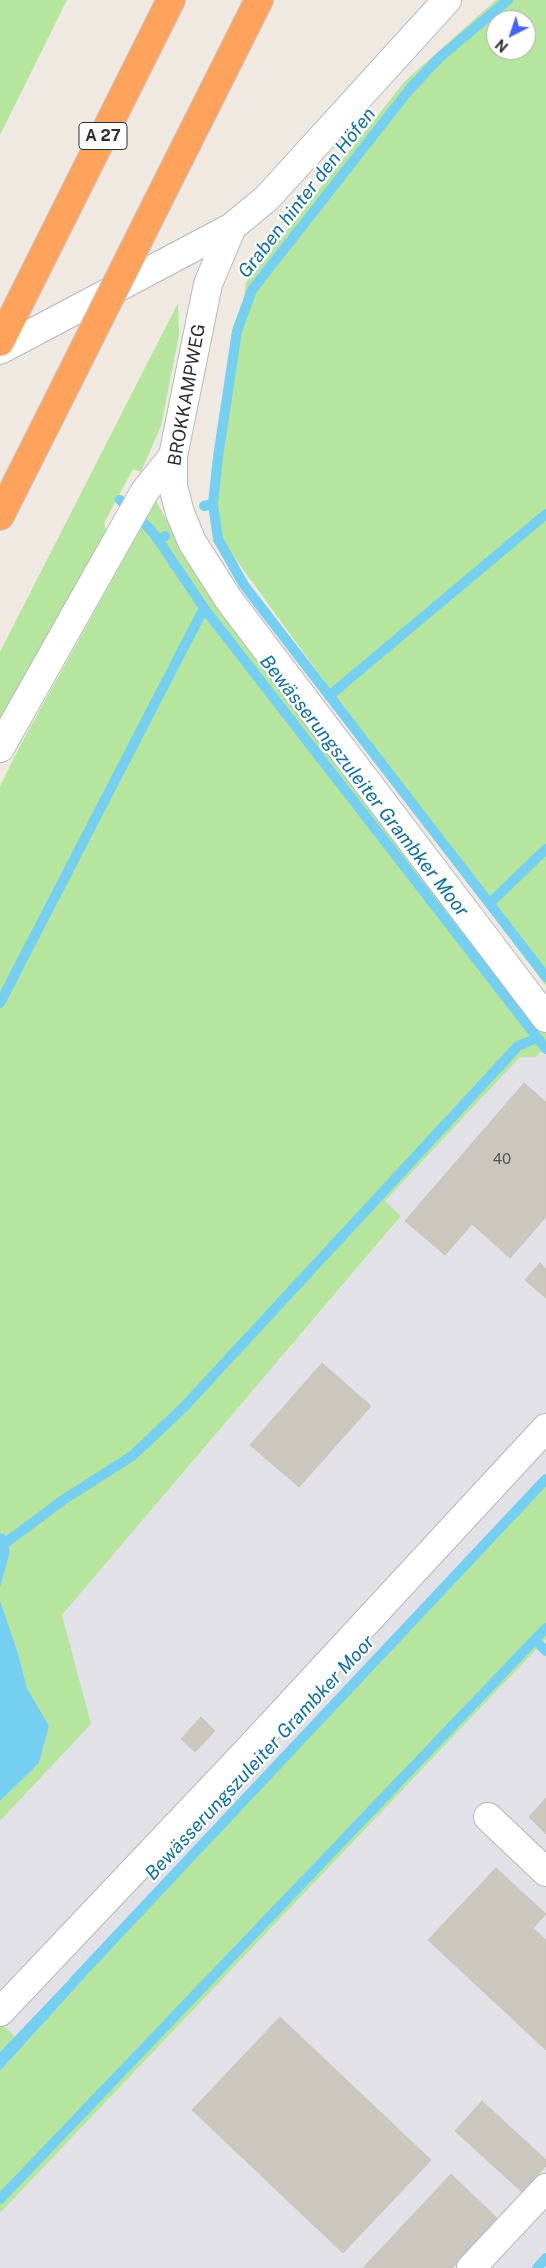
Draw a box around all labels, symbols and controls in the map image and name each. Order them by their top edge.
north arrow [486,10,536,60]
text: N [492,36,511,55]
water label: Graben hinter den Höfen [233,103,381,283]
road number: A 27 [79,122,127,150]
street label: BROKKAMPWEG [164,322,210,468]
water label: Bewässerungszuleiter Grambker Moor [255,651,473,921]
house number: 40 [493,1150,511,1168]
water label: Bewässerungszuleiter Grambker Moor [141,1631,379,1885]

